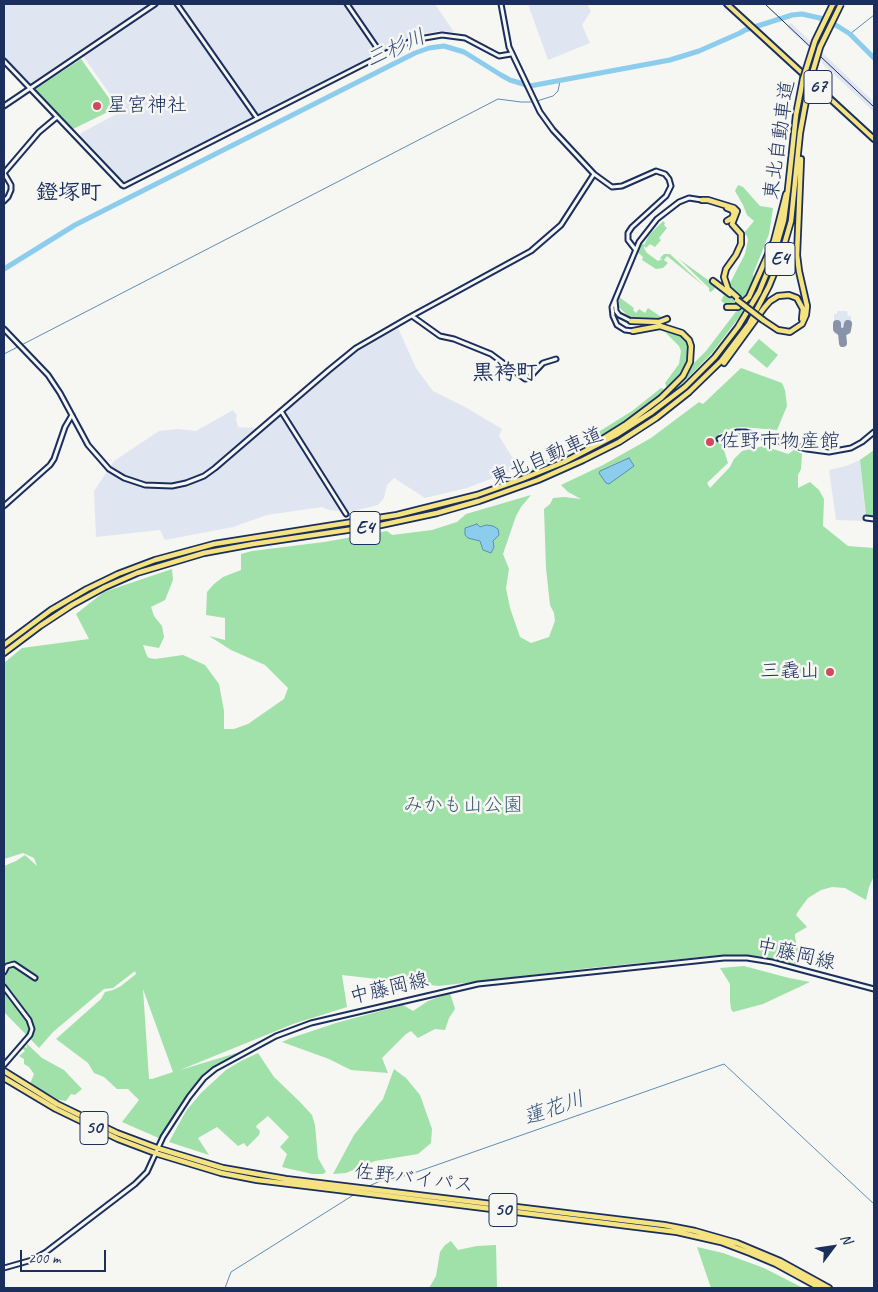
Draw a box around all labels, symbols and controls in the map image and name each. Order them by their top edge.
water label: 三杉川 [362,25,430,73]
road number: 67 [804,70,832,104]
street label: 東北自動車道 [760,79,800,201]
place label: 星宮神社 [107,94,187,118]
marker: 星宮神社 [91,100,103,112]
district label: 鐙塚町 [36,180,102,206]
road number: E4 [765,242,795,276]
district label: 黒袴町 [472,360,538,386]
street label: 東北自動車道 [487,423,607,491]
place label: 佐野市物産館 [720,430,840,454]
marker: 佐野市物産館 [704,436,716,448]
road number: E4 [350,512,380,544]
place label: 三毳山 [760,660,820,684]
marker: 三毳山 [824,666,836,678]
park label: みかも山公園 [403,794,523,818]
street label: 中藤岡線 [754,934,838,976]
street label: 中藤岡線 [347,968,431,1010]
water label: 蓮花川 [520,1087,588,1131]
road number: 50 [80,1112,108,1144]
street label: 佐野バイパス [353,1160,475,1198]
road number: 50 [489,1194,517,1226]
north arrow [808,1222,858,1272]
text: N [837,1231,856,1247]
scale bar [22,1240,109,1272]
text: 200 m [28,1249,60,1268]

